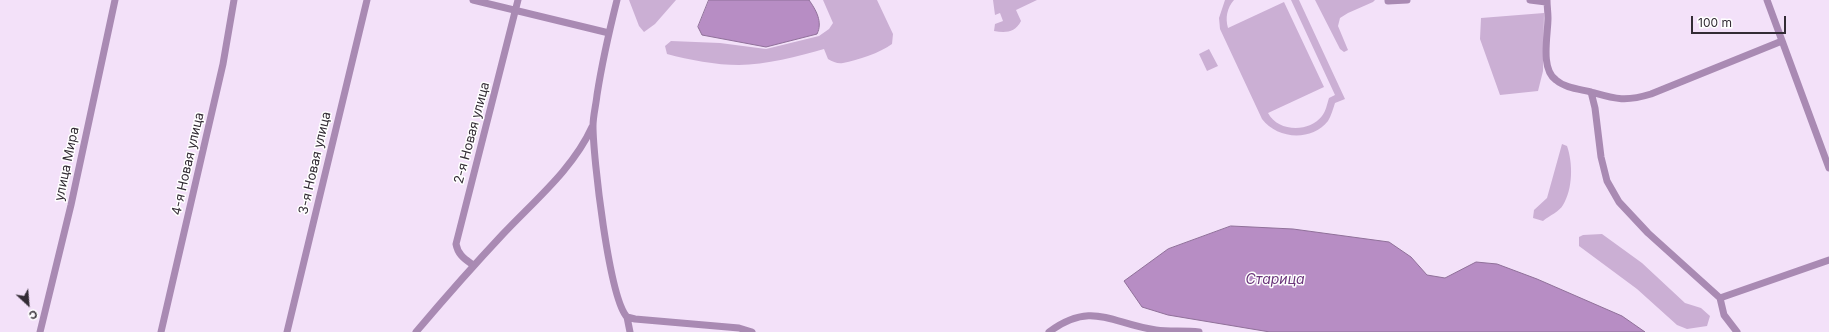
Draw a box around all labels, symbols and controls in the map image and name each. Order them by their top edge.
scale bar [1693,8,1788,34]
text: 100 m [1698,15,1732,30]
street label: 2-я Новая улица [451,80,493,186]
street label: 3-я Новая улица [296,110,334,216]
street label: 4-я Новая улица [169,111,207,217]
street label: улица Мира [52,125,82,203]
water label: Старица [1245,272,1305,288]
north arrow [8,284,48,324]
text: С [27,307,40,323]

